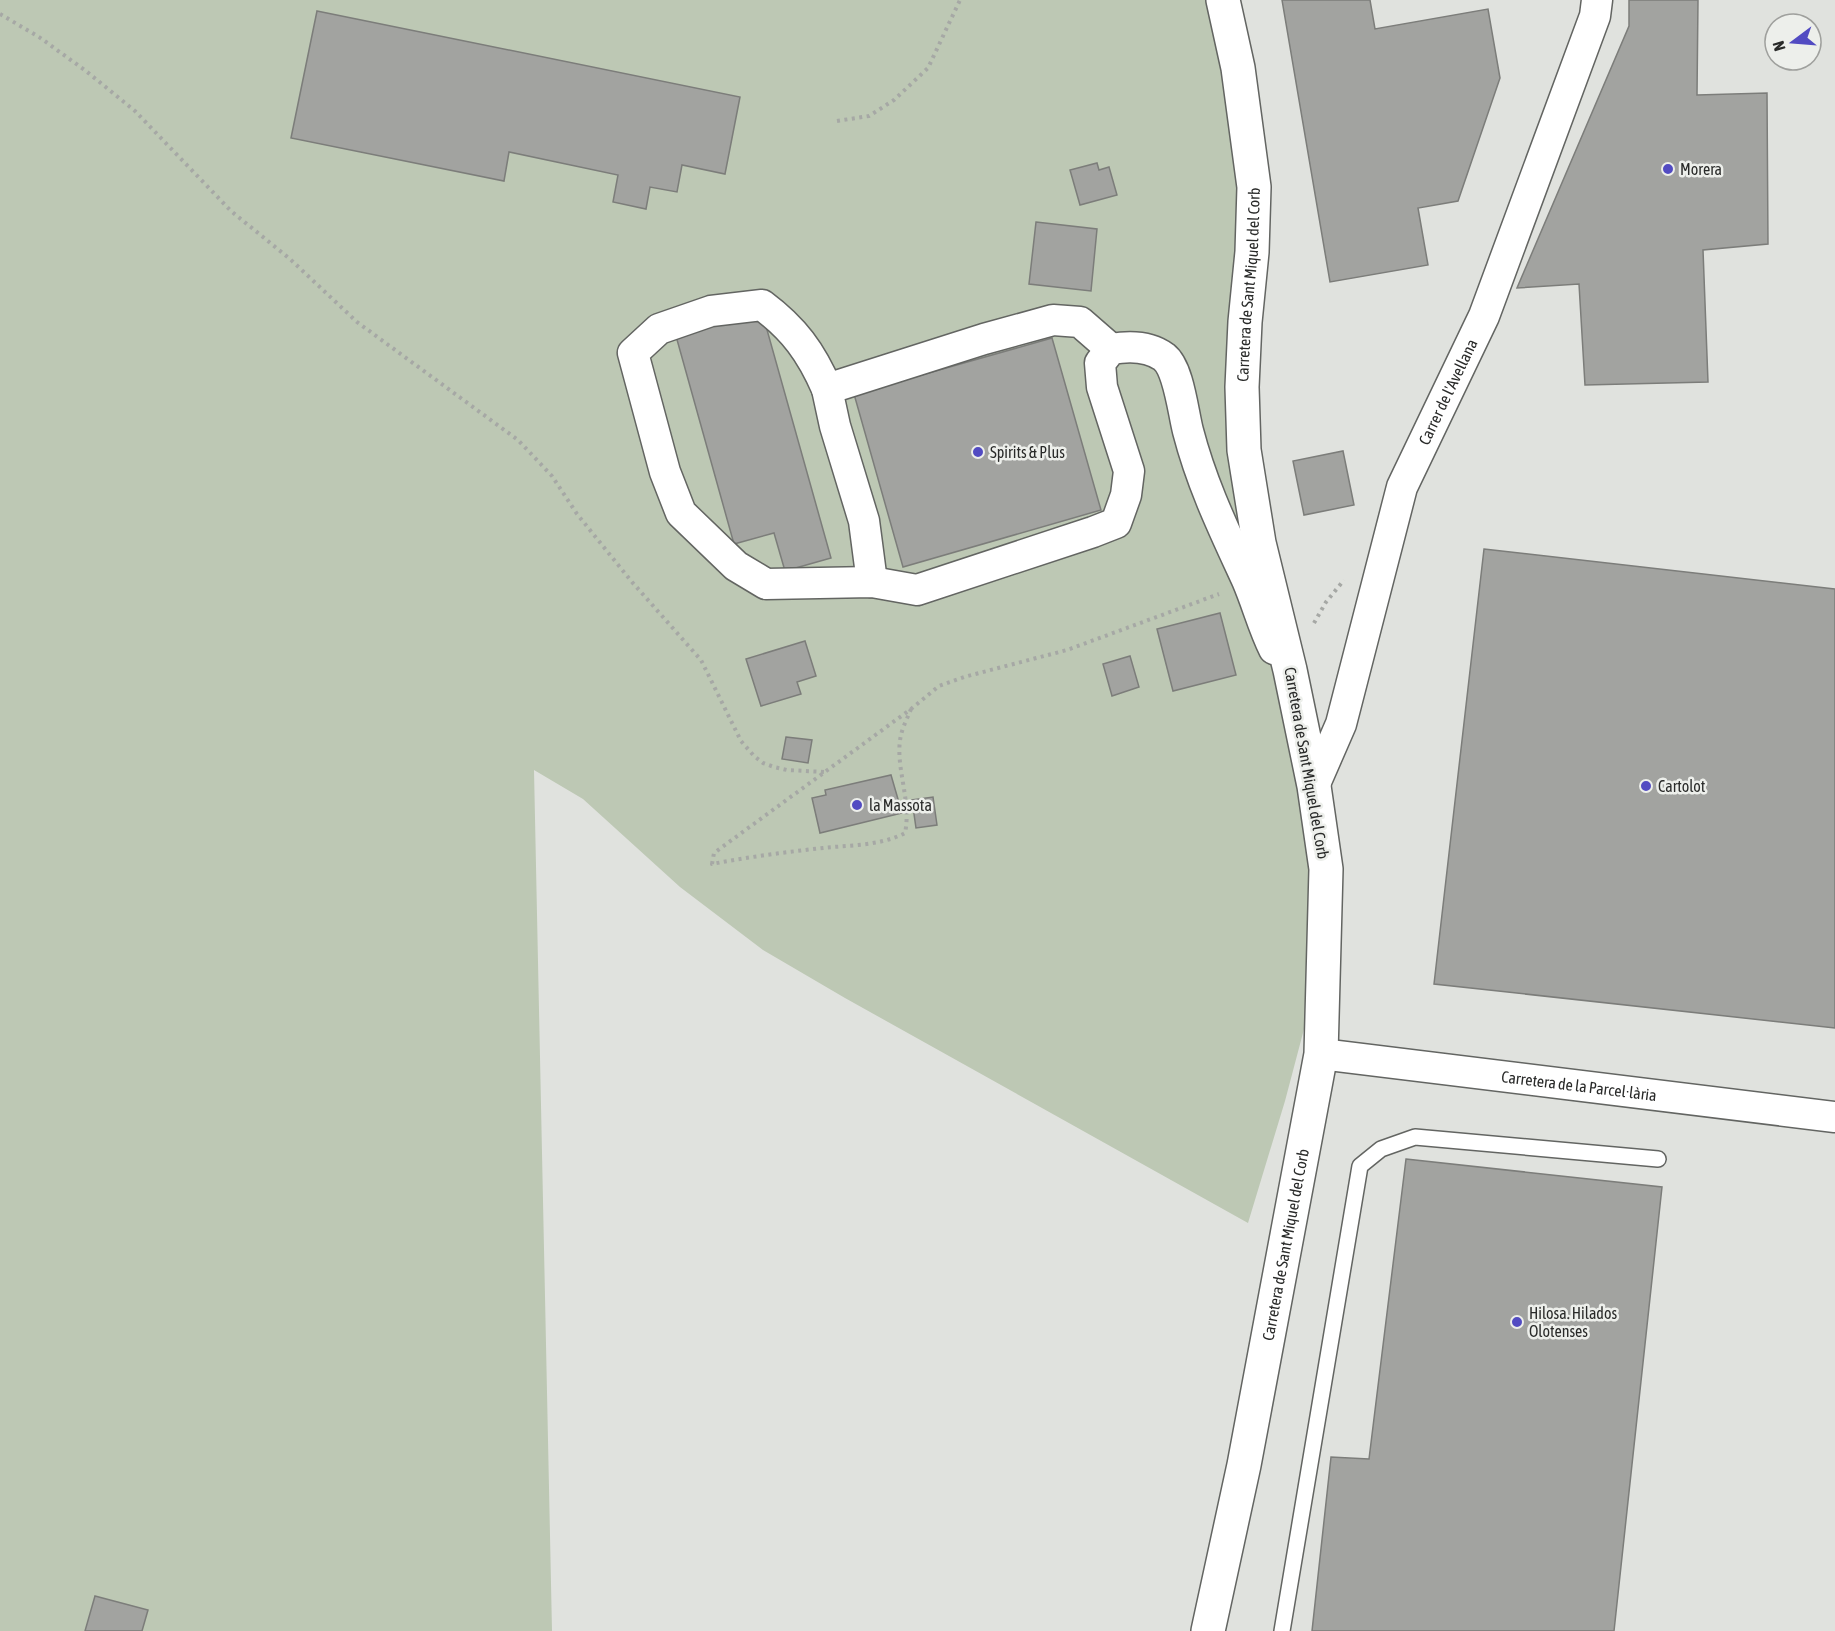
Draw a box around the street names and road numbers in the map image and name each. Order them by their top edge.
street label: Carretera de Sant Miquel del Corb [1233,187,1263,382]
street label: Carrer de l'Avellana [1415,336,1481,447]
street label: Carretera de Sant Miquel del Corb [1280,666,1333,861]
street label: Carretera de la Parcel·lària [1500,1067,1658,1104]
street label: Carretera de Sant Miquel del Corb [1258,1147,1312,1342]

